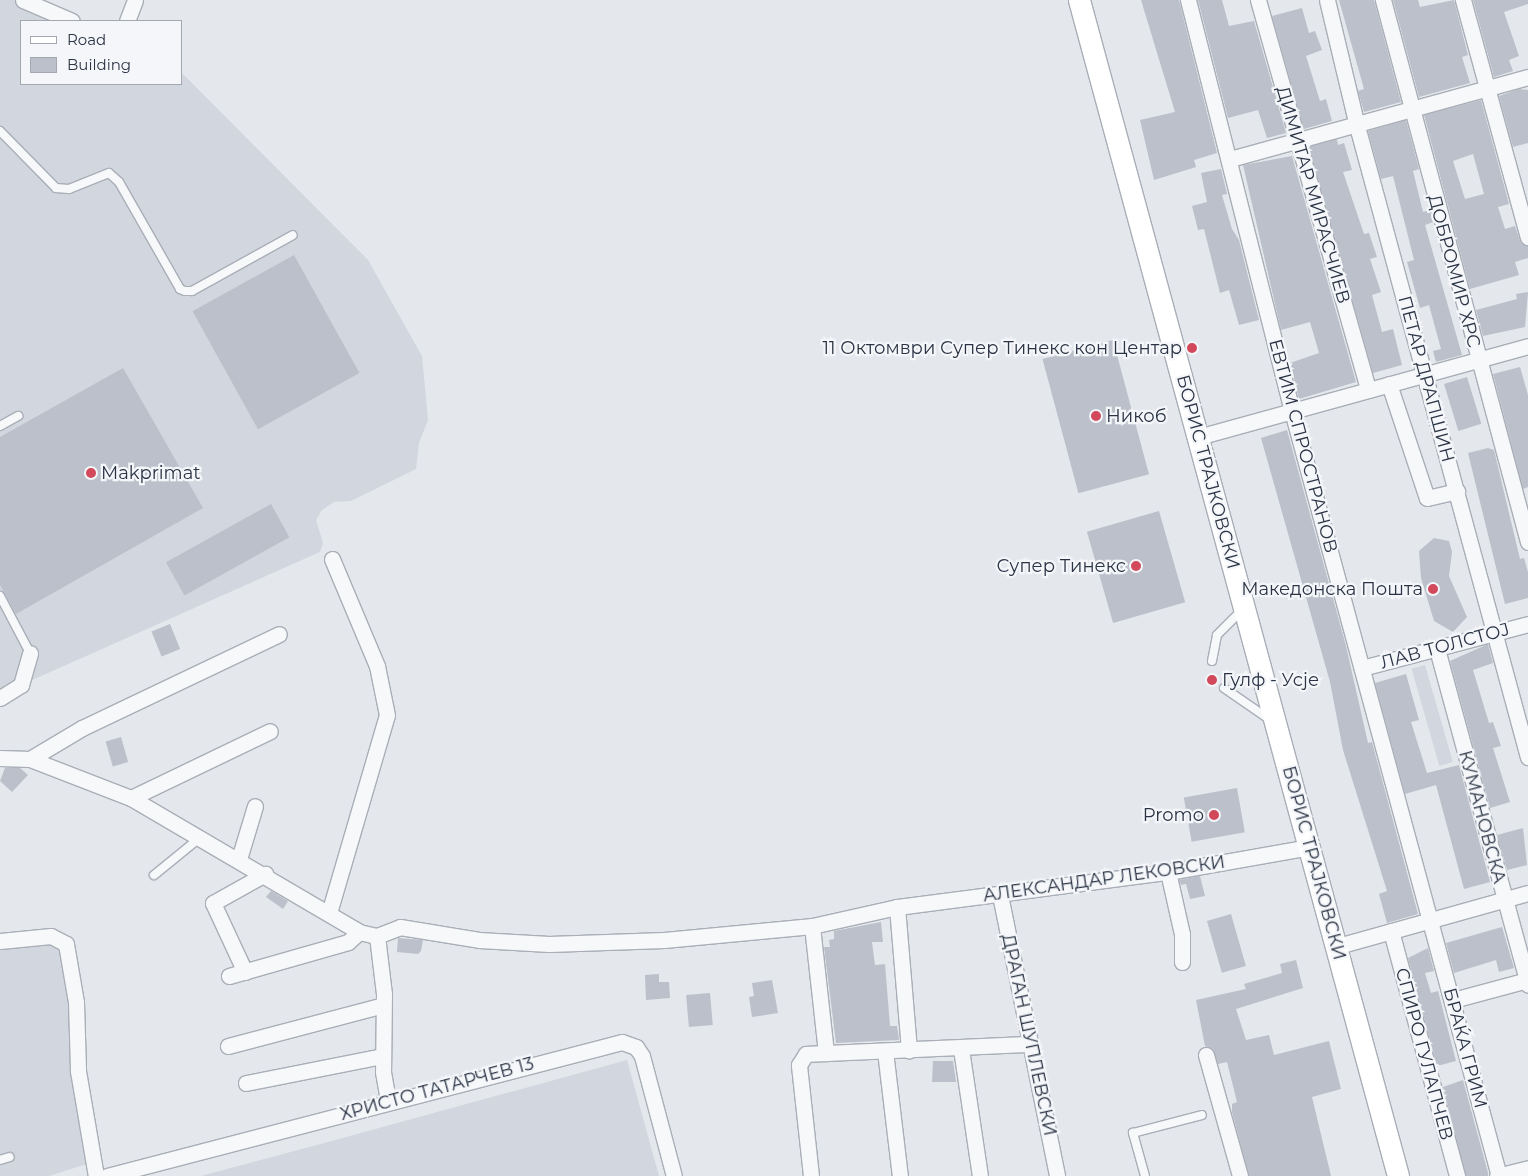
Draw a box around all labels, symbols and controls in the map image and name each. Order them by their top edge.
legend [20,20,182,85]
text: Road [67,30,106,49]
text: Building [67,55,131,74]
street label: ДИМИТАР МИРАСЧИЕВ [1272,84,1354,306]
street label: ДОБРОМИР ХРС [1423,192,1485,350]
street label: ПЕТАР ДРАПШИН [1393,293,1459,465]
place label: 11 Октомври Супер Тинекс кон Центар [823,337,1182,359]
street label: ЕВТИМ СПРОСТРАНОВ [1264,337,1342,555]
marker: 11 Октомври Супер Тинекс кон Центар [1186,342,1198,354]
street label: БОРИС ТРАЈКОВСКИ [1172,373,1244,571]
place label: Никоб [1106,405,1167,427]
marker: Никоб [1090,410,1102,422]
place label: Makprimat [101,462,201,484]
marker: Makprimat [85,467,97,479]
place label: Супер Тинекс [996,555,1126,577]
marker: Супер Тинекс [1130,560,1142,572]
place label: Македонска Пошта [1241,578,1423,600]
marker: Македонска Пошта [1427,583,1439,595]
street label: ЛАВ ТОЛСТОЈ [1378,618,1512,674]
place label: Гулф - Усје [1222,669,1319,691]
marker: Гулф - Усје [1206,674,1218,686]
street label: КУМАНОВСКА [1454,748,1510,886]
street label: БОРИС ТРАЈКОВСКИ [1278,764,1350,962]
place label: Promo [1143,804,1204,826]
marker: Promo [1208,809,1220,821]
street label: АЛЕКСАНДАР ЛЕКОВСКИ [982,851,1226,907]
street label: ДРАГАН ШУПЛЕВСКИ [997,932,1061,1138]
street label: СПИРО ГУЛАПЧЕВ [1391,965,1457,1143]
street label: БРАЌА ГРИМ [1439,986,1491,1110]
street label: ХРИСТО ТАТАРЧЕВ 13 [338,1053,536,1125]

